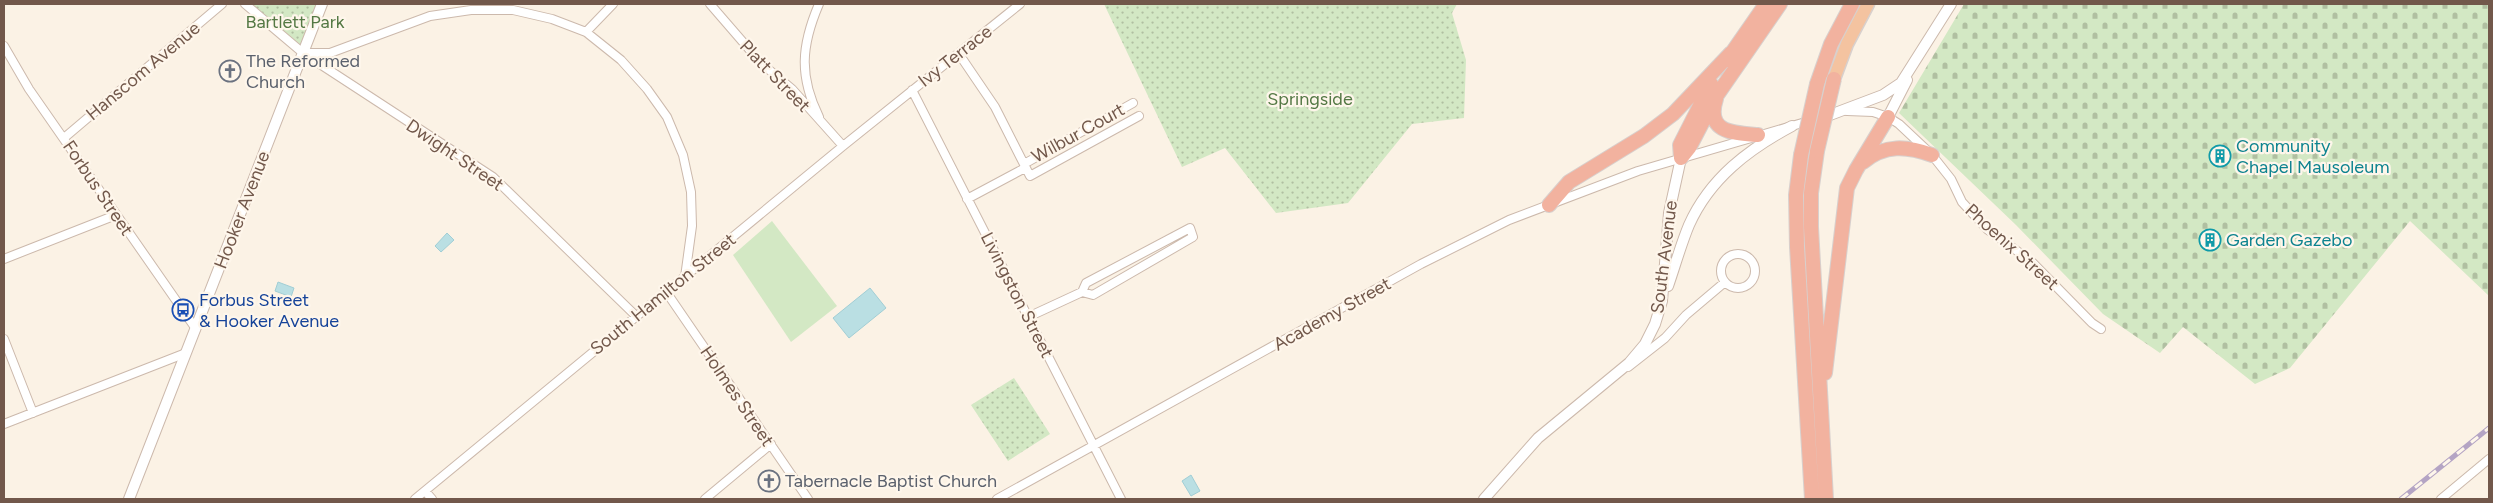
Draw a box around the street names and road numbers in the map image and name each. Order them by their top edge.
street label: Hanscom Avenue [82,17,205,125]
street label: Ivy Terrace [914,20,996,92]
street label: Platt Street [735,35,815,117]
street label: Wilbur Court [1028,98,1128,168]
street label: Dwight Street [402,114,508,196]
street label: Forbus Street [58,136,138,240]
street label: Hooker Avenue [209,148,275,272]
street label: South Avenue [1646,199,1682,315]
street label: Phoenix Street [1961,199,2063,295]
street label: South Hamilton Street [586,228,740,360]
street label: Livingston Street [976,228,1058,362]
street label: Academy Street [1269,273,1395,355]
street label: Holmes Street [695,342,779,451]

